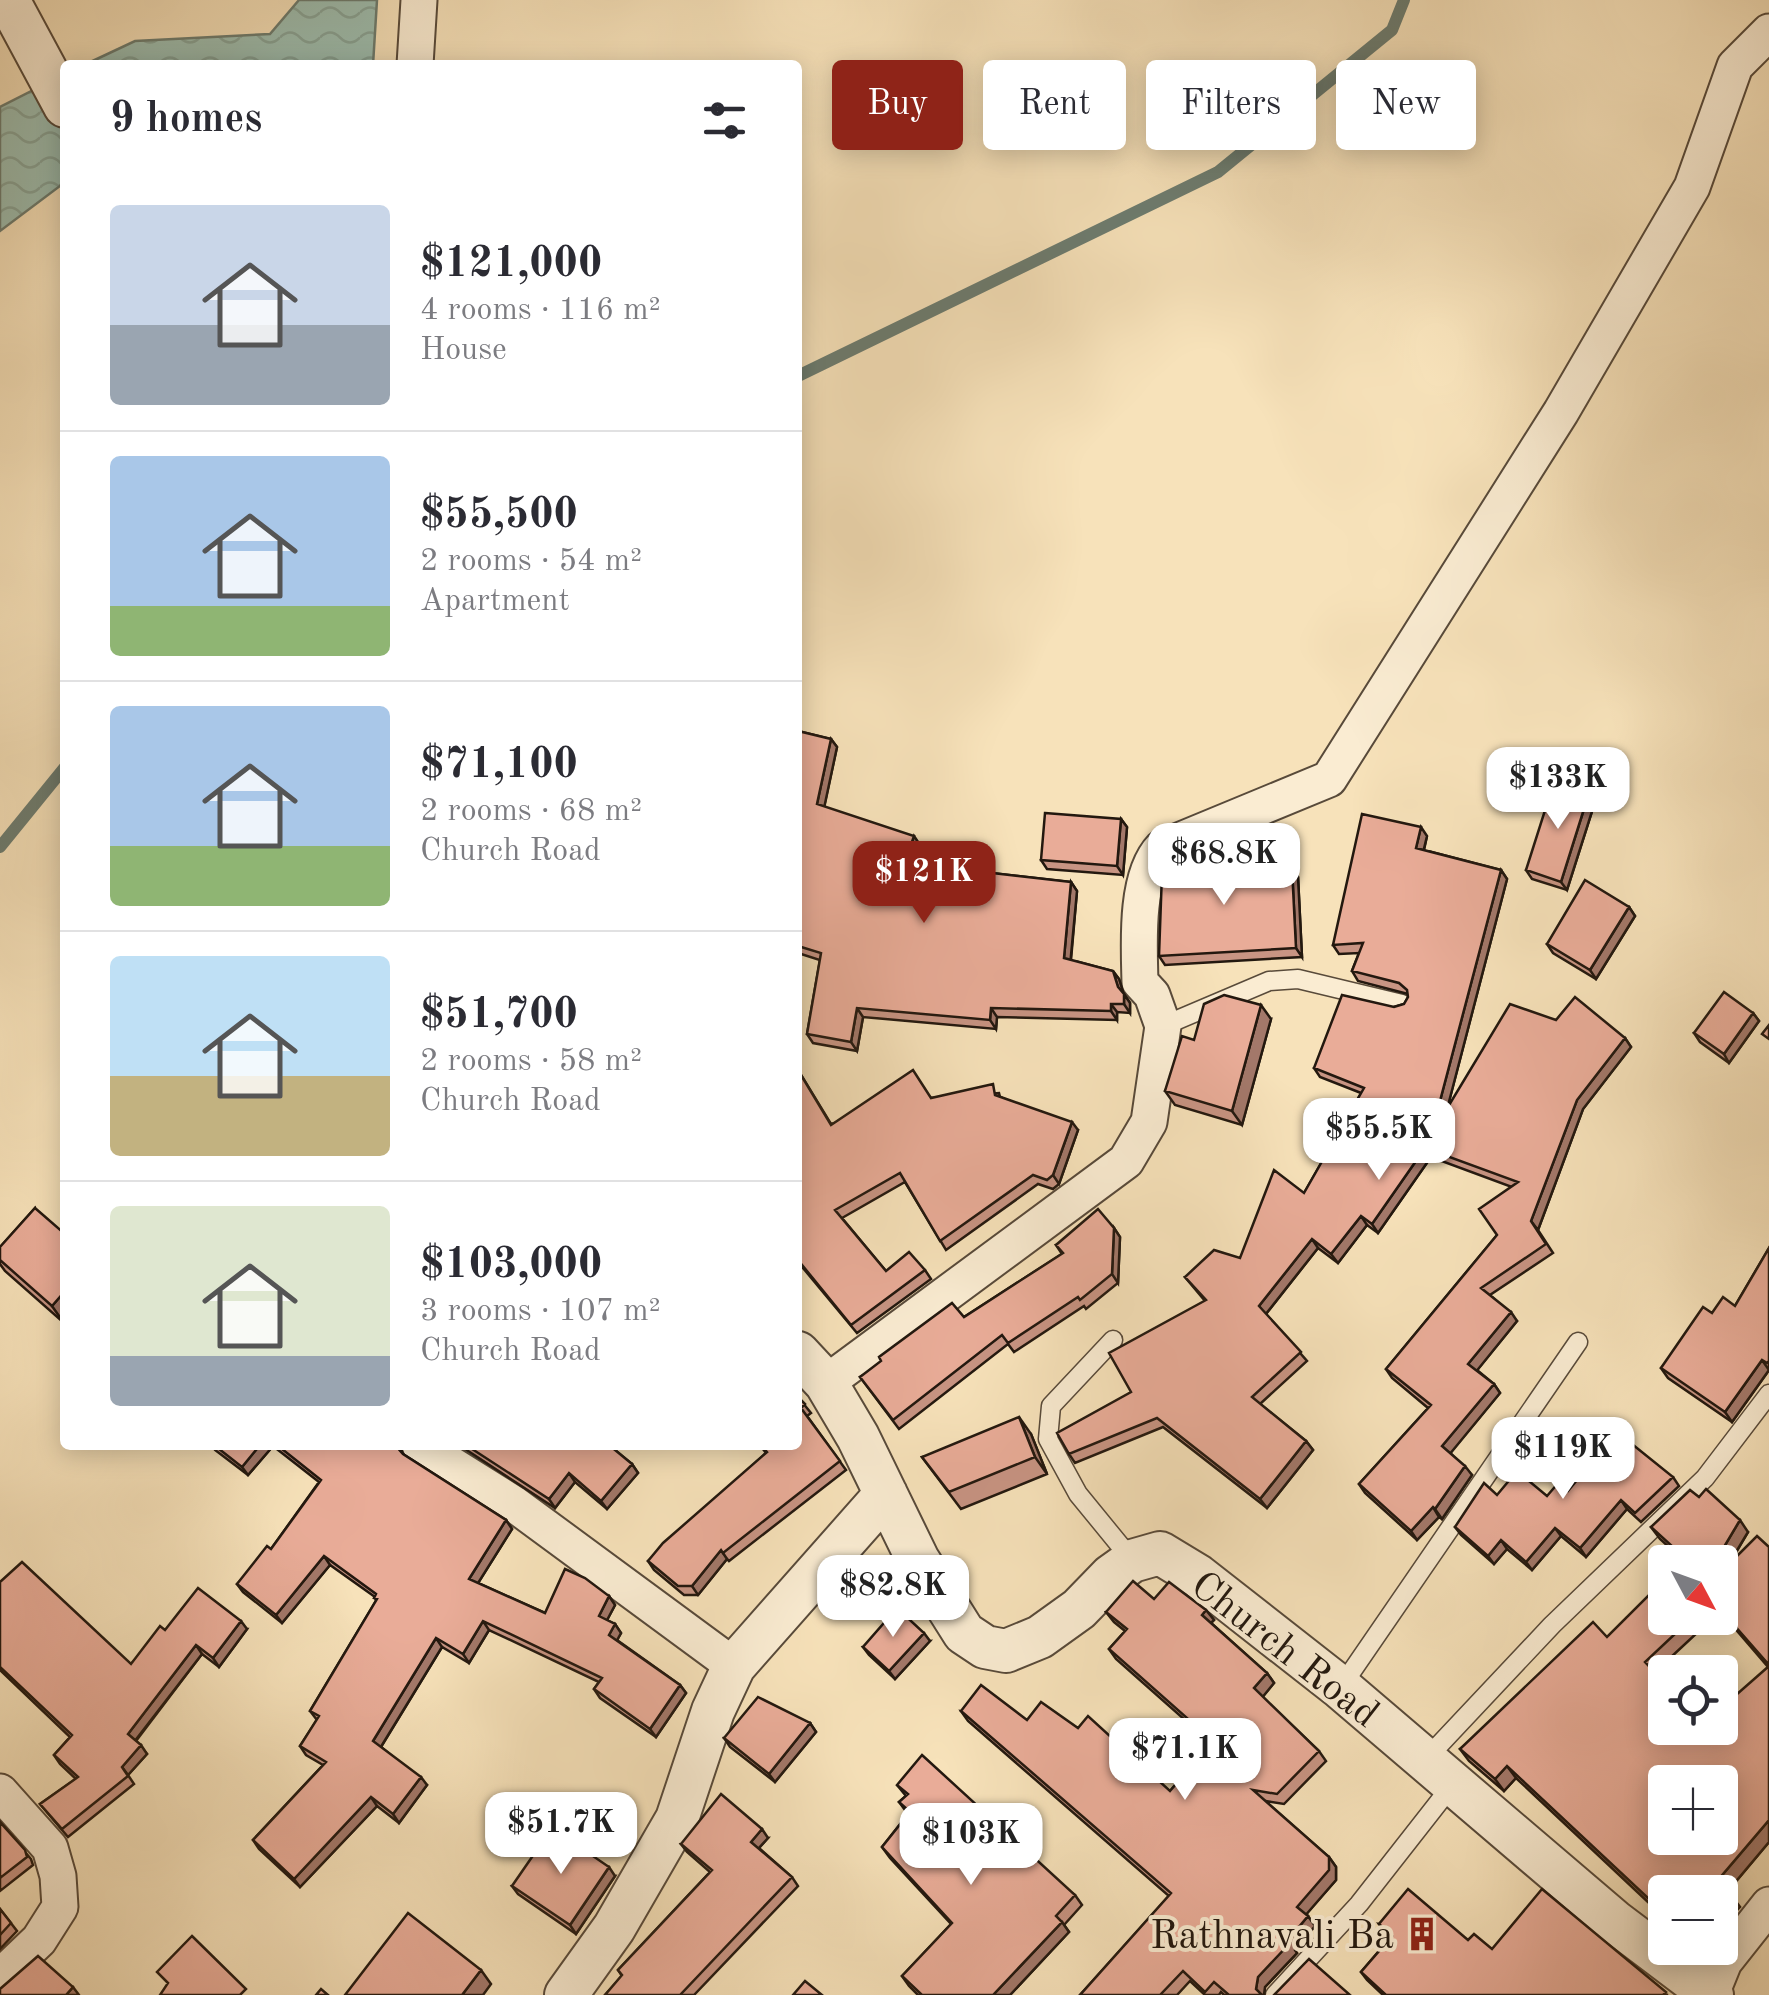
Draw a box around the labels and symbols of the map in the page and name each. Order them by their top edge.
pin: $133K [1488,747,1628,832]
pin: $68.8K [1143,823,1305,908]
pin: $121K [854,841,994,926]
pin: $55.5K [1298,1098,1460,1183]
pin: $119K [1493,1417,1633,1502]
north arrow [1648,1545,1738,1635]
pin: $82.8K [812,1555,974,1640]
street label: Church Road [1182,1566,1385,1736]
pin: $71.1K [1104,1718,1266,1803]
pin: $51.7K [480,1792,642,1877]
pin: $103K [901,1803,1041,1888]
building icon: Rathnavali Ba [1403,1915,1441,1953]
place label: Rathnavali Ba [1150,1918,1394,1958]

